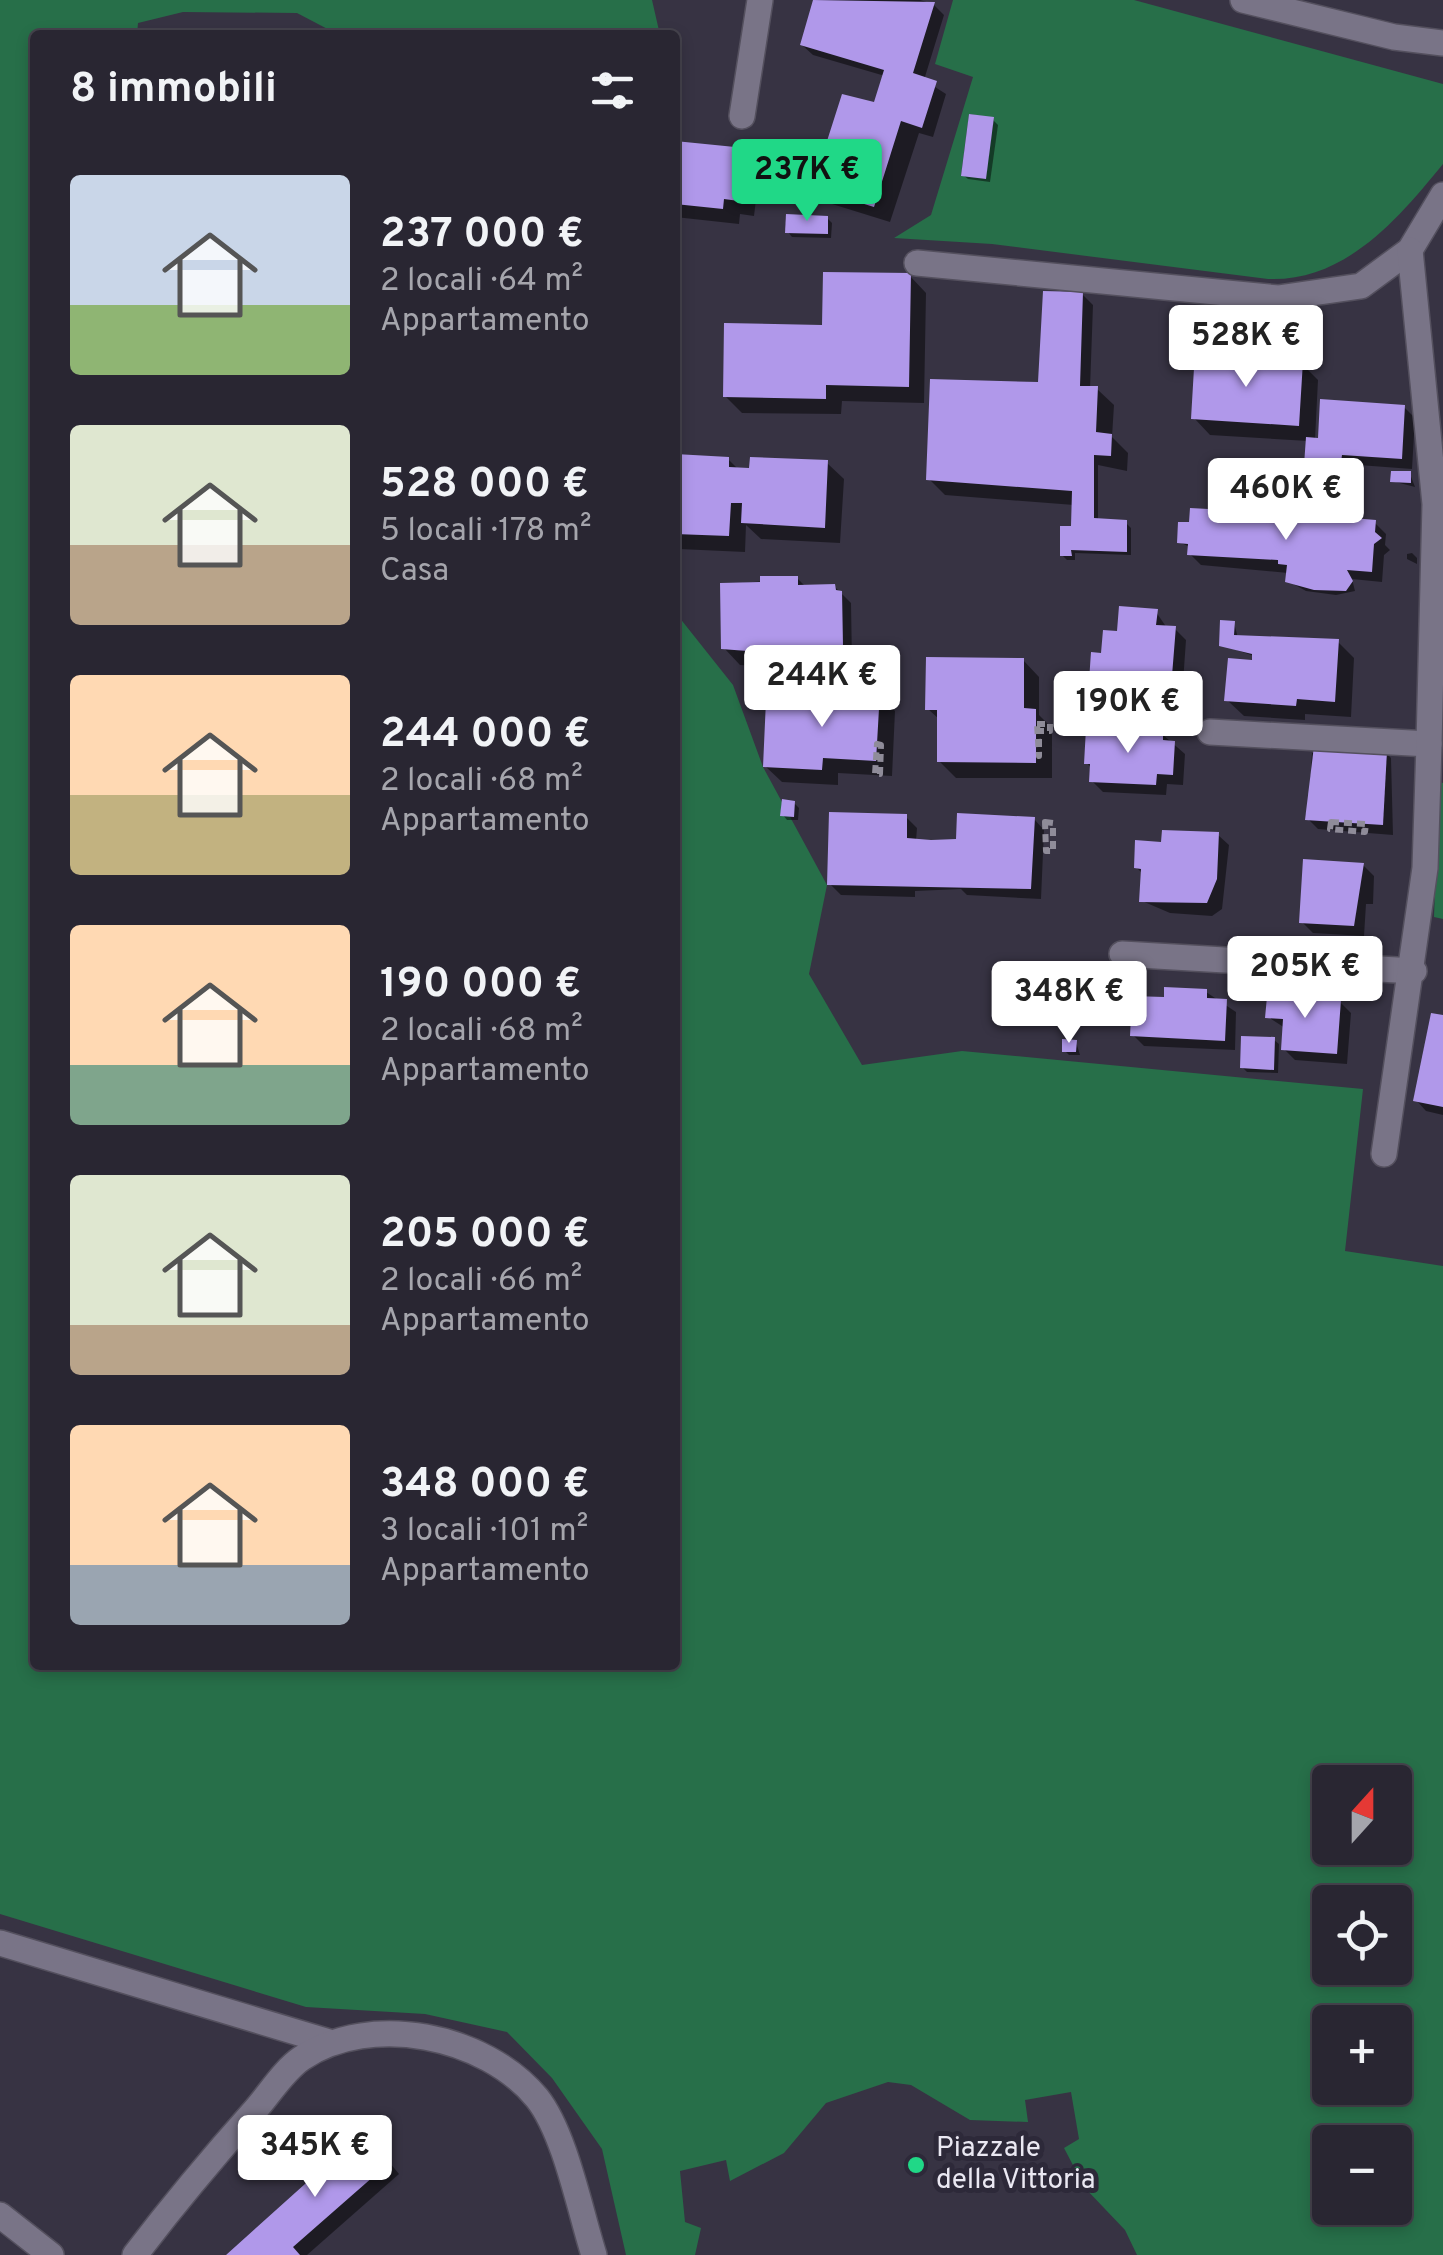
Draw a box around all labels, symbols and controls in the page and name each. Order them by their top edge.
icon: filters [585,63,640,118]
text: 8 immobili [70,64,277,117]
pin: 237K € [726,139,888,224]
text: 237K € [754,151,860,191]
text: 237 000 € [380,209,584,262]
icon: home [150,215,270,335]
text: 2 locali · 64 m² [380,262,583,302]
text: Appartamento [380,302,590,342]
pin: 528K € [1165,305,1327,390]
text: 528K € [1191,317,1301,357]
pin: 460K € [1205,458,1367,543]
text: 528 000 € [380,459,589,512]
icon: home [150,465,270,585]
text: 460K € [1230,470,1342,510]
text: 5 locali · 178 m² [380,512,592,552]
text: Casa [380,552,449,592]
pin: 244K € [741,645,903,730]
text: 244K € [766,657,878,697]
pin: 190K € [1047,671,1209,756]
text: 190K € [1076,683,1180,723]
text: 244 000 € [380,709,591,762]
icon: home [150,715,270,835]
text: 2 locali · 68 m² [380,762,583,802]
text: Appartamento [380,802,590,842]
pin: 205K € [1224,936,1386,1021]
text: 205K € [1249,948,1361,988]
text: 190 000 € [380,959,581,1012]
pin: 348K € [988,961,1150,1046]
icon: home [150,965,270,1085]
text: 348K € [1014,973,1124,1013]
text: 2 locali · 68 m² [380,1012,583,1052]
text: Appartamento [380,1052,590,1092]
text: 205 000 € [380,1209,590,1262]
icon: home [150,1215,270,1335]
text: 2 locali · 66 m² [380,1262,582,1302]
text: Appartamento [380,1302,590,1342]
text: 348 000 € [380,1459,589,1512]
icon: home [150,1465,270,1585]
text: 3 locali · 101 m² [380,1512,588,1552]
text: Appartamento [380,1552,590,1592]
north arrow [1312,1765,1412,1865]
map controls [1312,1765,1412,2225]
button: locate [1312,1885,1412,1985]
button: + [1312,2005,1412,2105]
pin: 345K € [234,2115,396,2200]
button: − [1312,2125,1412,2225]
text: 345K € [260,2127,370,2167]
place label: Piazzale della Vittoria [936,2131,1096,2199]
marker: Piazzale della Vittoria [905,2154,927,2176]

